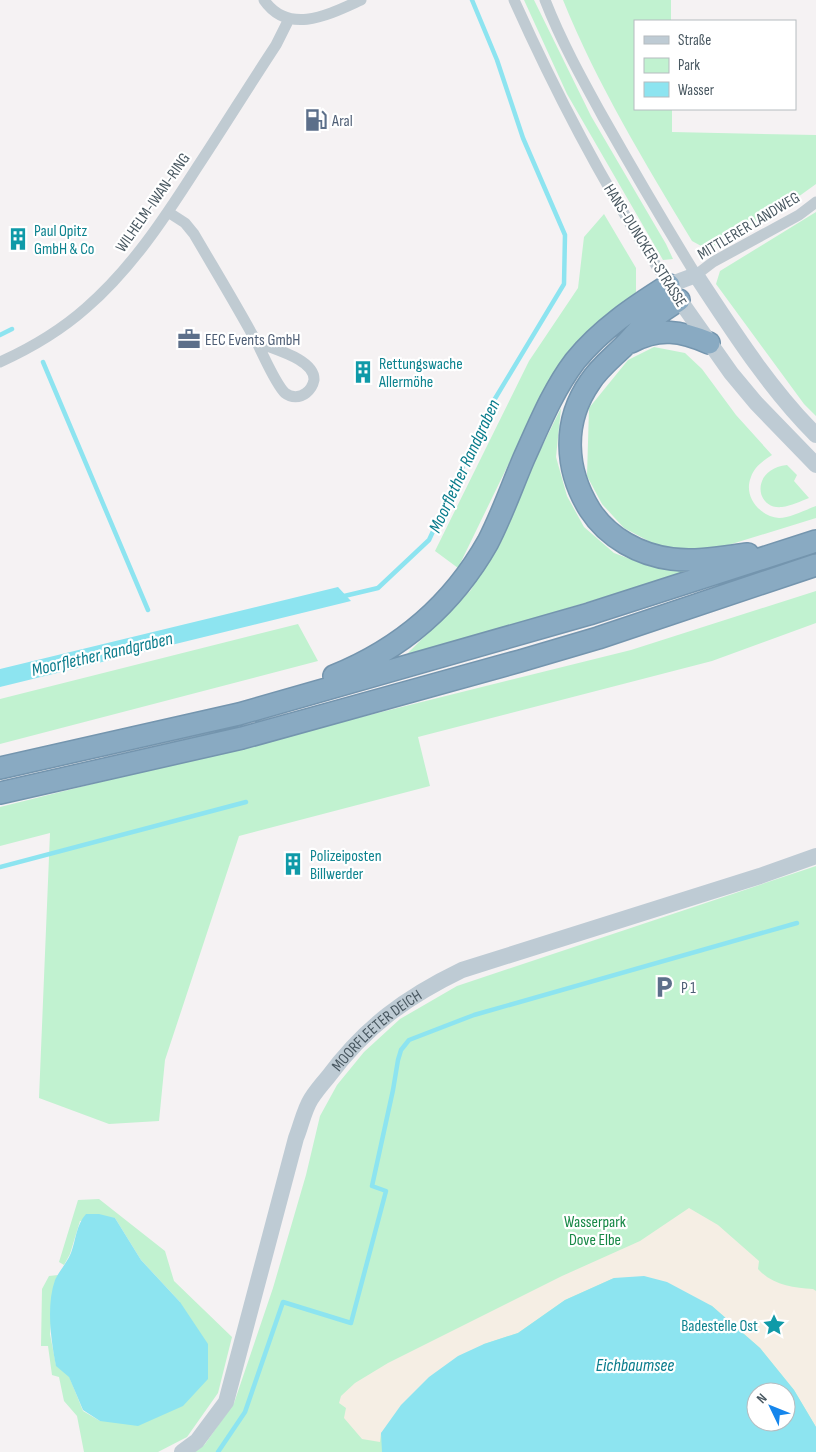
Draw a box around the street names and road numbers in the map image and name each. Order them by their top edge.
street label: WILHELM-IWAN-RING [112,150,194,256]
street label: HANS-DUNCKER-STRASSE [599,181,690,311]
street label: MITTLERER LANDWEG [694,188,803,264]
street label: MOORFLEETER DEICH [328,986,426,1075]

